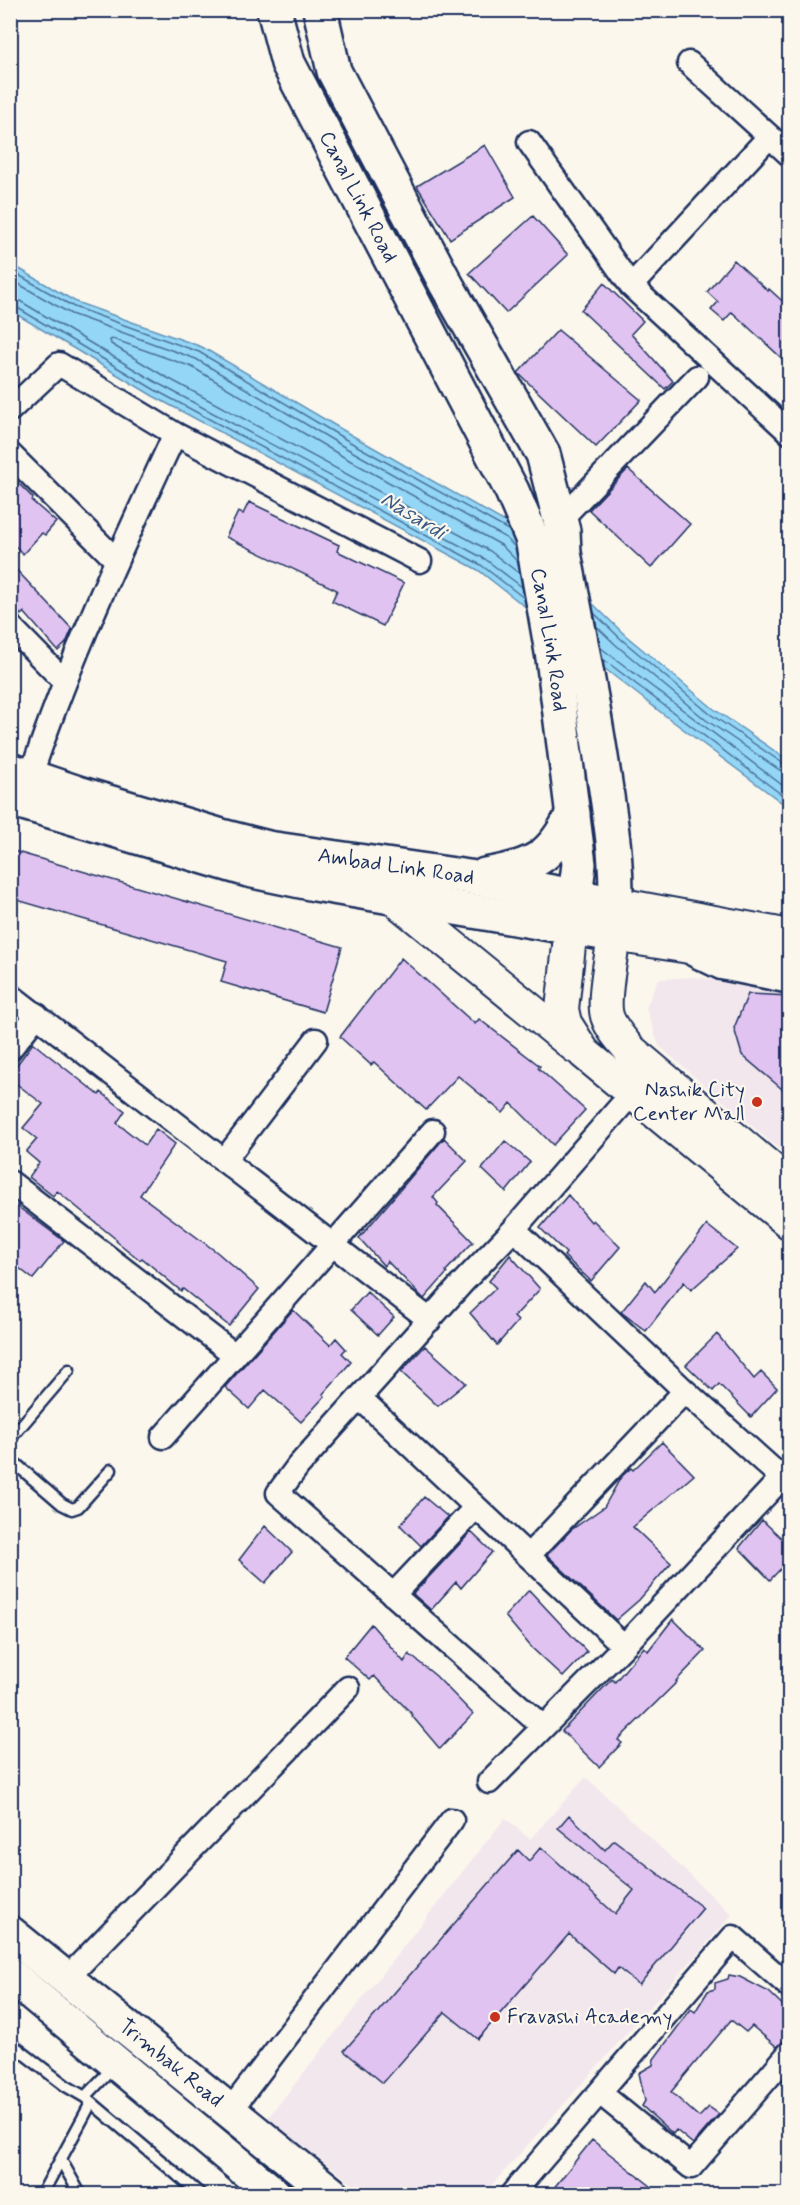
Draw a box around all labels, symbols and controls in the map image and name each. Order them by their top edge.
street label: Canal Link Road [312,126,404,268]
water label: Nasardi [375,485,453,548]
street label: Canal Link Road [523,566,574,713]
street label: Ambad Link Road [316,841,476,892]
place label: Nashik City Center Mall [633,1076,745,1128]
marker: Nashik City Center Mall [750,1095,764,1109]
place label: Fravashi Academy [507,2003,672,2031]
marker: Fravashi Academy [488,2010,502,2024]
street label: Trimbak Road [113,2013,229,2114]

